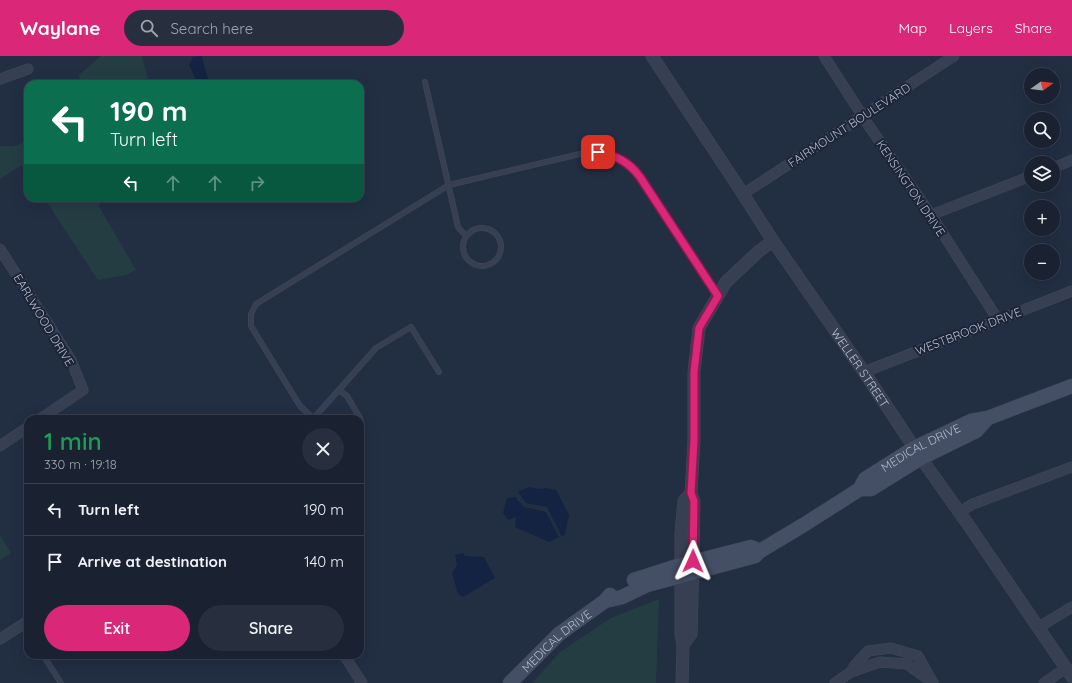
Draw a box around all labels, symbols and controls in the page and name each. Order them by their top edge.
search box [124,10,404,46]
text: Waylane [20,16,100,40]
icon: search [138,17,160,39]
text: Search here [170,19,253,38]
text: Map [898,19,927,37]
text: Layers [949,19,993,37]
text: Share [1015,19,1052,37]
north arrow [1024,68,1060,104]
map controls [1024,68,1060,280]
street label: FAIRMOUNT BOULEVARD [785,80,913,170]
text: 190 m [110,93,188,128]
icon: left [44,96,96,148]
button: search [1024,112,1060,148]
text: Turn left [110,128,178,151]
pin [581,135,615,169]
street label: KENSINGTON DRIVE [873,137,949,239]
icon: arrive [587,141,609,163]
button: layers [1024,156,1060,192]
icon: left [120,172,142,194]
icon: ahead [162,172,184,194]
icon: ahead [204,172,226,194]
icon: right [246,172,268,194]
button: + [1024,200,1060,236]
button: − [1024,244,1060,280]
street label: EARLWOOD DRIVE [11,271,78,369]
street label: WESTBROOK DRIVE [913,304,1023,358]
street label: WELLER STREET [828,325,893,410]
street label: MEDICAL DRIVE [878,420,963,475]
text: 1 min [44,426,102,456]
button: close [302,428,344,470]
text: 330 m · 19:18 [44,456,117,472]
icon: left [44,499,66,521]
text: Turn left [78,500,140,519]
text: 190 m [303,500,344,519]
position arrow [672,540,714,582]
icon: arrive [44,551,66,573]
text: Arrive at destination [78,552,227,571]
text: 140 m [304,552,344,571]
button: Exit [44,605,190,651]
button: Share [198,605,344,651]
street label: MEDICAL DRIVE [518,606,594,675]

